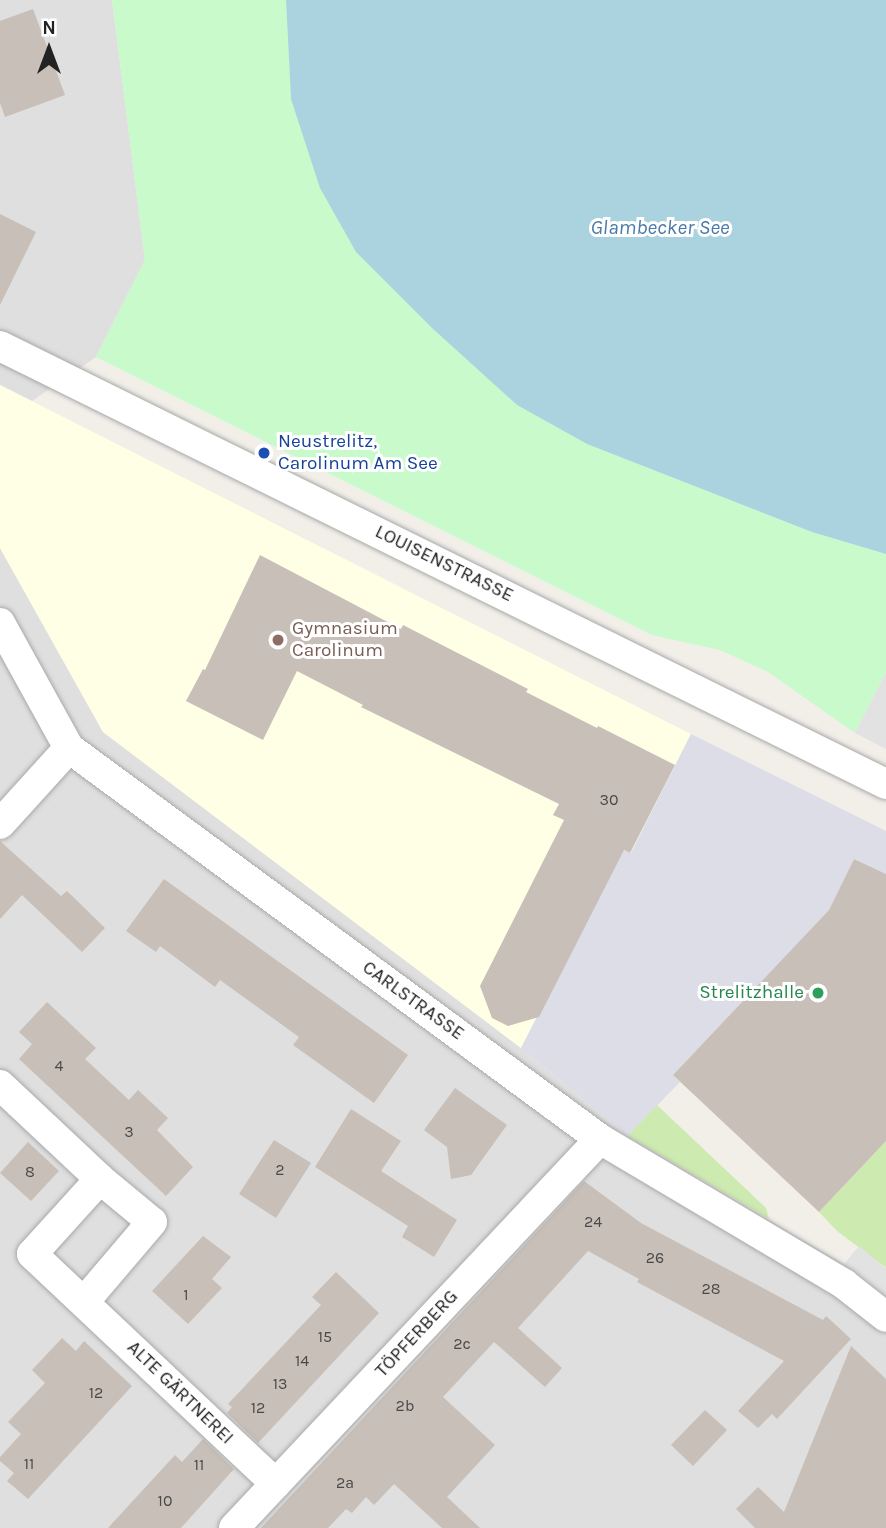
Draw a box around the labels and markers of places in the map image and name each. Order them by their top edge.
place label: Neustrelitz, Carolinum Am See [278,431,438,475]
marker: Neustrelitz, Carolinum Am See [256,445,272,461]
place label: Gymnasium Carolinum [292,618,398,662]
marker: Gymnasium Carolinum [270,632,286,648]
place label: Strelitzhalle [699,982,804,1004]
marker: Strelitzhalle [810,985,826,1001]

